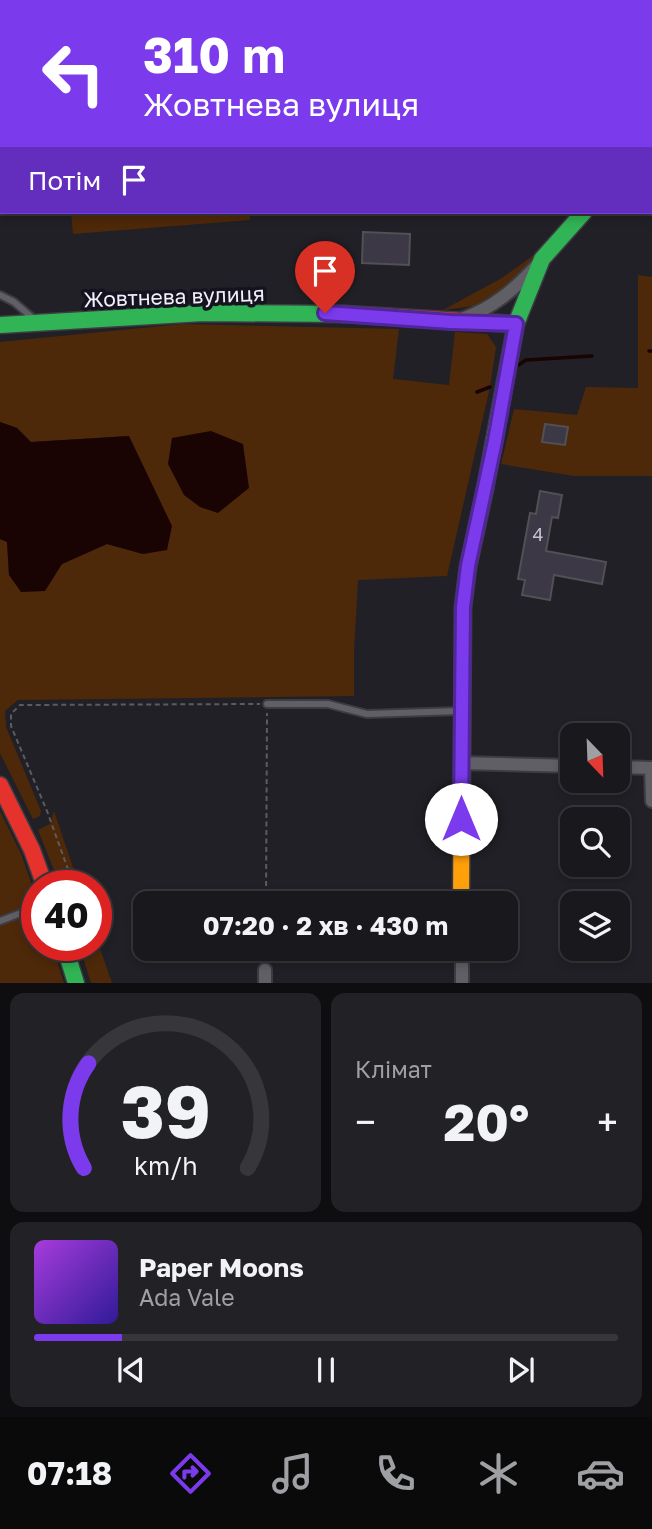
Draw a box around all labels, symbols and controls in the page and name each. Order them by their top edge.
text: 310 m [143,25,285,84]
icon: left [28,28,119,119]
text: Жовтнева вулиця [143,85,419,123]
icon: arrive [115,161,153,199]
text: Потім [28,165,101,196]
pin [295,241,355,313]
icon: arrive [306,252,344,290]
street label: Жовтнева вулиця [83,280,265,312]
house number: 4 [533,523,544,545]
north arrow [560,723,630,793]
map controls [560,723,630,961]
position arrow [424,782,498,856]
button: search [560,807,630,877]
speed limit sign: 40 [21,870,112,961]
button: layers [560,891,630,961]
text: 07:20 · 2 хв · 430 m [203,910,448,941]
text: Клімат [355,1055,432,1083]
text: 39 [120,1068,211,1155]
text: 20° [444,1090,529,1152]
text: − [355,1099,376,1144]
text: + [597,1099,618,1144]
text: km/h [134,1150,197,1181]
text: Paper Moons [139,1252,304,1283]
text: Ada Vale [139,1283,235,1311]
icon: previous [112,1351,150,1389]
icon: pause [307,1351,345,1389]
icon: next [502,1351,540,1389]
icon: directions [166,1449,215,1498]
icon: music [268,1449,317,1498]
icon: phone [371,1449,420,1498]
icon: climate [474,1449,523,1498]
icon: car [576,1449,625,1498]
text: 07:18 [27,1454,112,1492]

